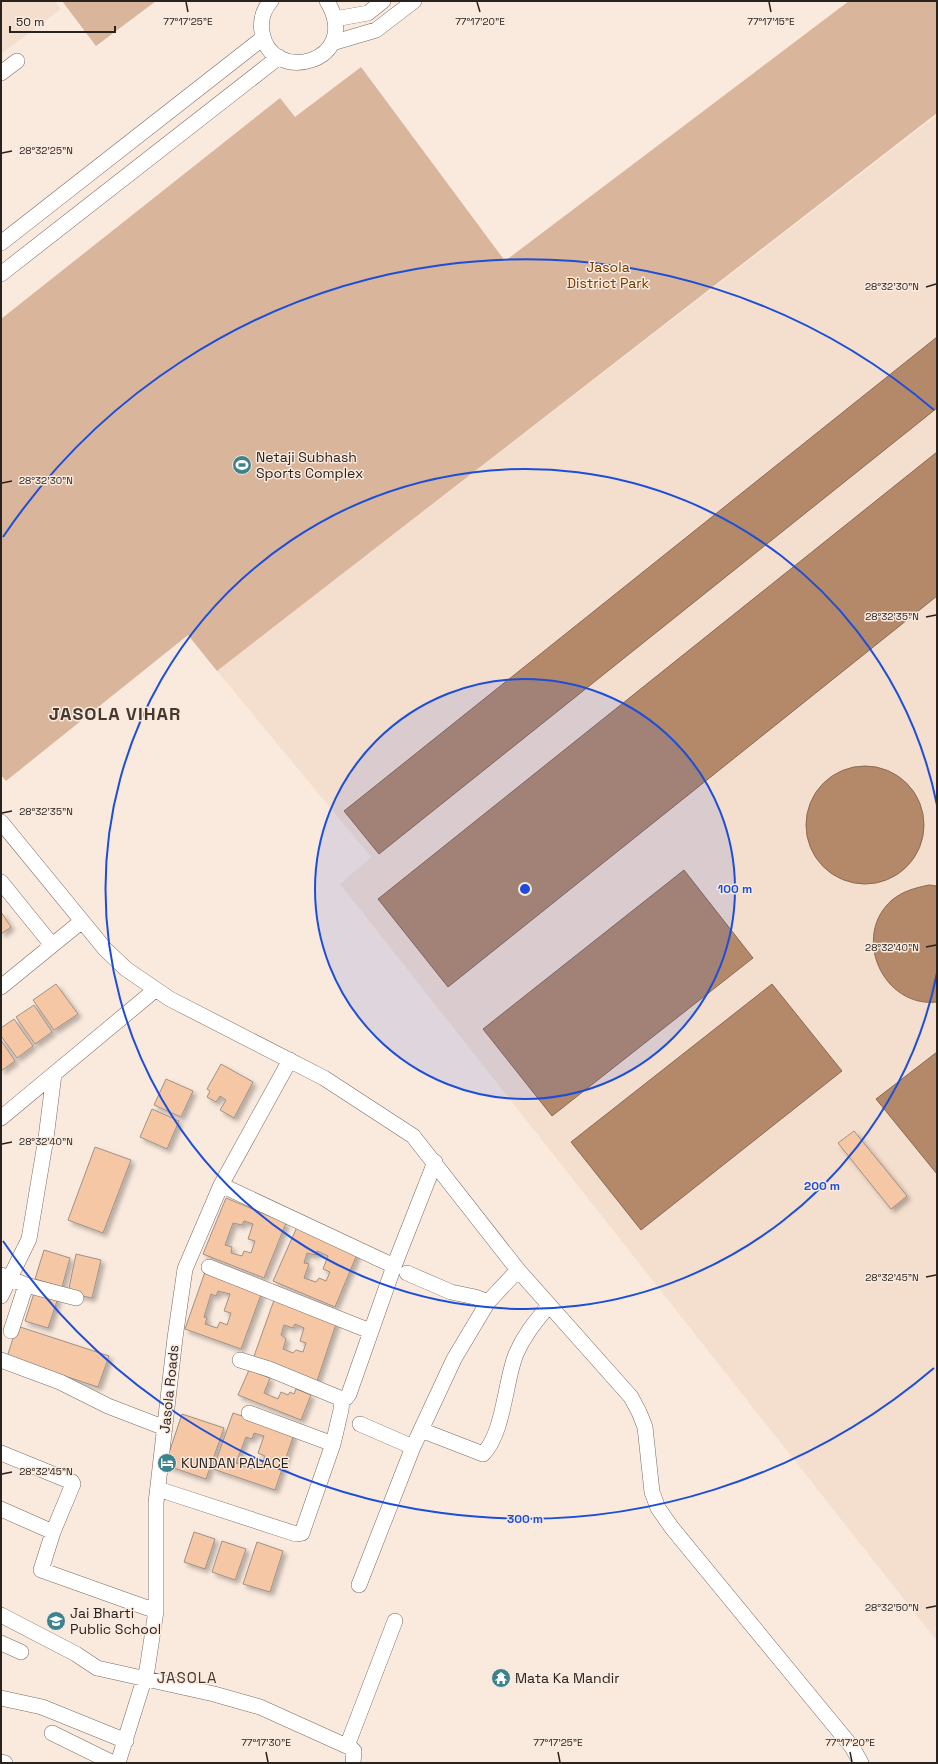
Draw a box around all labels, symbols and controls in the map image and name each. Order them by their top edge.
scale bar [10,8,115,34]
text: 50 m [16,14,44,30]
text: 77°17'25"E [163,15,213,28]
text: 77°17'20"E [455,15,505,28]
text: 77°17'15"E [747,15,795,28]
text: 28°32'25"N [19,144,73,157]
park label: Jasola District Park [567,258,650,292]
text: 28°32'30"N [865,280,919,293]
place label: Netaji Subhash Sports Complex [256,448,363,482]
sports icon: Netaji Subhash Sports Complex [231,454,253,476]
text: 28°32'30"N [19,474,73,487]
text: 28°32'35"N [865,610,919,623]
district label: JASOLA VIHAR [49,702,181,725]
text: 28°32'35"N [19,805,73,818]
text: 100 m [718,881,752,897]
centre of rings [518,882,532,896]
text: 28°32'40"N [865,941,919,954]
text: 28°32'40"N [19,1135,73,1148]
text: 200 m [804,1178,840,1194]
text: 28°32'45"N [865,1271,919,1284]
street label: Jasola Roads [155,1344,183,1434]
hotel icon: KUNDAN PALACE [156,1452,178,1474]
place label: KUNDAN PALACE [181,1454,289,1472]
text: 28°32'45"N [19,1465,73,1478]
text: 300 m [507,1511,543,1527]
text: 28°32'50"N [865,1601,919,1614]
place label: Jai Bharti Public School [70,1604,161,1638]
school or university icon: Jai Bharti Public School [45,1610,67,1632]
temple icon: Mata Ka Mandir [490,1667,512,1689]
district label: JASOLA [157,1668,217,1687]
place label: Mata Ka Mandir [515,1669,619,1687]
text: 77°17'30"E [241,1736,291,1749]
text: 77°17'25"E [533,1736,583,1749]
text: 77°17'20"E [825,1736,875,1749]

